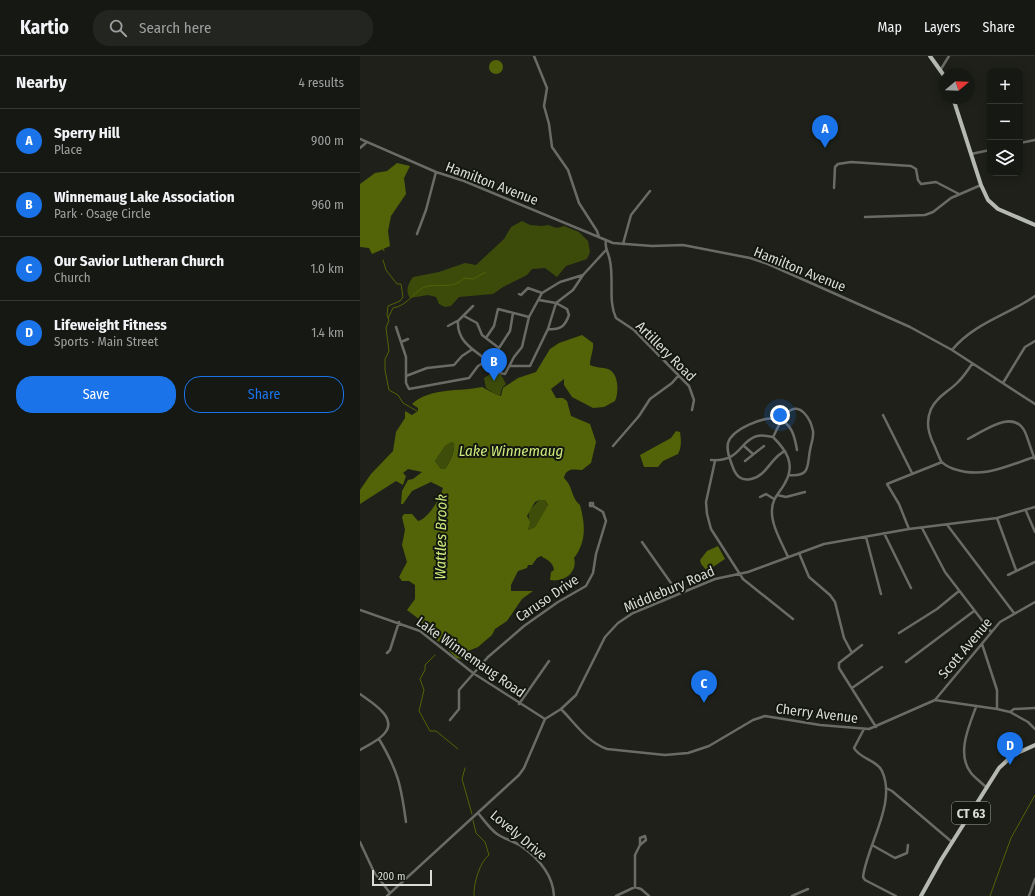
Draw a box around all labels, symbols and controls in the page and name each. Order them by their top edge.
search box [93,10,373,46]
text: Kartio [20,16,69,39]
icon: search [107,17,129,39]
text: Search here [139,19,211,37]
text: Map [878,19,902,36]
text: Layers [924,19,960,36]
text: Share [982,19,1015,36]
north arrow [939,68,975,104]
map controls [987,68,1023,176]
button: + [987,68,1023,104]
text: Nearby [16,72,67,93]
text: 4 results [298,75,344,90]
button: − [987,104,1023,140]
pin: A [812,115,838,148]
text: Sperry Hill [54,124,120,142]
text: A [25,133,33,148]
text: 900 m [311,133,344,148]
button: layers [987,140,1023,176]
text: Place [54,142,82,157]
street label: Hamilton Avenue [443,158,541,209]
text: Winnemaug Lake Association [54,188,235,206]
text: B [25,197,33,212]
text: 960 m [311,197,344,212]
text: Park · Osage Circle [54,206,151,221]
street label: Hamilton Avenue [751,243,848,296]
text: Our Savior Lutheran Church [54,252,224,270]
text: C [26,261,32,276]
text: 1.0 km [310,261,344,276]
text: Church [54,270,91,285]
text: Lifeweight Fitness [54,316,167,334]
street label: Artillery Road [632,318,699,385]
text: D [25,325,33,340]
text: 1.4 km [311,325,344,340]
text: Sports · Main Street [54,334,158,349]
pin: B [481,348,507,381]
button: Save [16,376,176,413]
button: Share [184,376,344,413]
your location [770,405,790,425]
water label: Lake Winnemaug [459,442,563,460]
water label: Wattles Brook [431,494,451,580]
street label: Middlebury Road [621,563,717,616]
street label: Caruso Drive [513,571,582,626]
street label: Lake Winnemaug Road [413,613,528,701]
street label: Scott Avenue [935,614,996,682]
pin: C [691,670,717,703]
street label: Cherry Avenue [775,700,859,727]
pin: D [997,732,1023,765]
road number: CT 63 [952,802,990,824]
street label: Lovely Drive [487,807,551,864]
scale bar [372,868,432,887]
text: 200 m [378,870,405,883]

